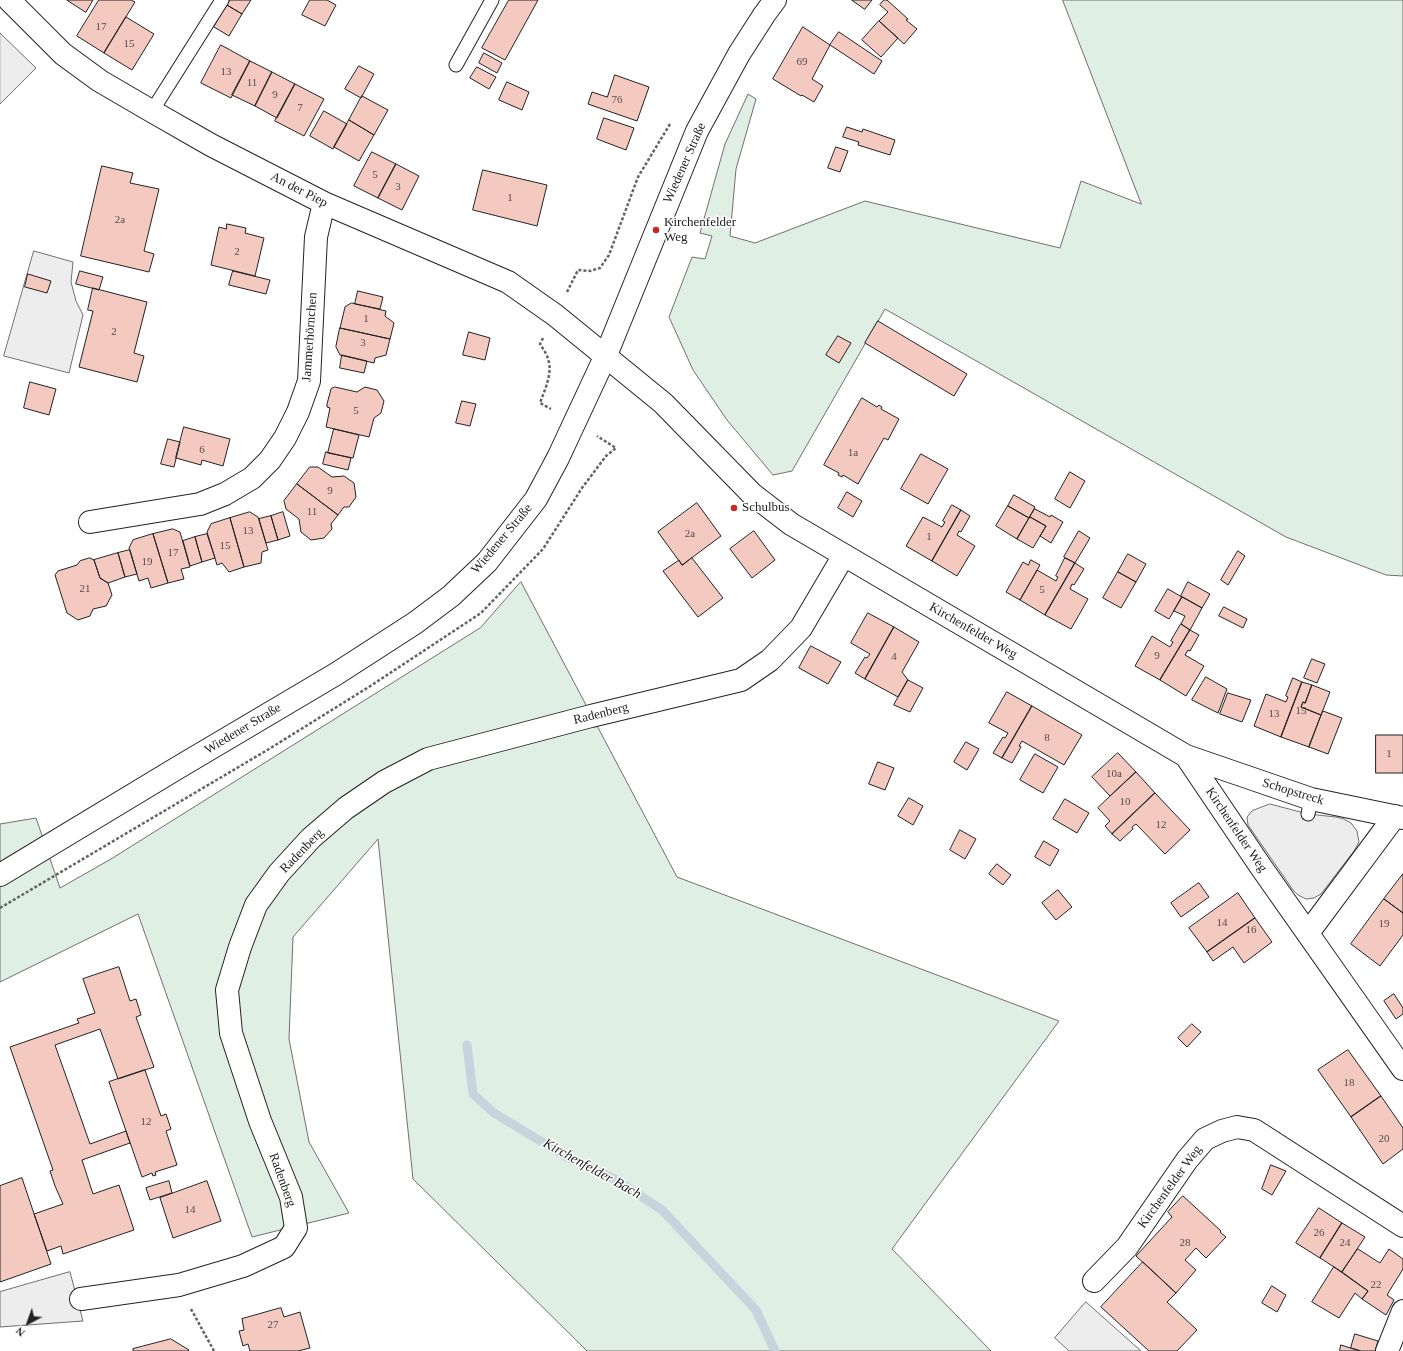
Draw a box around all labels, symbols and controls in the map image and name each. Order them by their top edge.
house number: 17 [96,20,106,34]
house number: 15 [124,37,134,51]
house number: 69 [796,55,808,69]
house number: 13 [220,65,232,79]
house number: 11 [247,76,257,90]
house number: 9 [272,88,278,102]
house number: 76 [612,93,622,107]
house number: 7 [297,101,303,115]
street label: Wiedener Straße [660,120,710,206]
house number: 5 [372,168,378,182]
street label: An der Piep [268,169,330,211]
house number: 3 [395,180,401,194]
house number: 1 [507,191,513,205]
house number: 2a [115,213,125,227]
place label: Kirchenfelder Weg [664,215,736,246]
marker: Kirchenfelder Weg [651,225,661,235]
house number: 2 [234,245,240,259]
street label: Jammerhörnchen [299,292,321,382]
house number: 1 [363,312,369,326]
house number: 2 [111,325,117,339]
house number: 3 [360,336,366,350]
house number: 5 [353,404,359,418]
house number: 6 [199,443,205,457]
house number: 1a [848,446,858,460]
house number: 9 [327,484,333,498]
place label: Schulbus [742,500,790,516]
street label: Wiedener Straße [468,501,536,577]
marker: Schulbus [729,503,739,513]
house number: 11 [307,505,317,519]
house number: 13 [242,524,254,538]
house number: 2a [685,527,695,541]
house number: 1 [926,530,932,544]
house number: 15 [220,539,230,553]
house number: 17 [168,546,178,560]
house number: 19 [142,555,152,569]
house number: 21 [80,582,90,596]
house number: 5 [1039,583,1045,597]
street label: Kirchenfelder Weg [926,600,1020,662]
house number: 9 [1154,649,1160,663]
house number: 4 [891,650,897,664]
street label: Wiedener Straße [202,700,284,758]
street label: Radenberg [572,700,630,728]
house number: 15 [1296,704,1306,718]
house number: 13 [1268,707,1280,721]
house number: 8 [1044,731,1050,745]
house number: 1 [1386,747,1392,761]
house number: 10a [1106,767,1122,781]
street label: Schopstreck [1260,775,1326,809]
street label: Kirchenfelder Weg [1202,785,1270,875]
house number: 10 [1120,795,1130,809]
house number: 12 [1156,818,1166,832]
street label: Radenberg [277,825,327,877]
house number: 14 [1216,916,1228,930]
house number: 19 [1378,917,1390,931]
house number: 16 [1246,923,1256,937]
house number: 18 [1344,1076,1354,1090]
house number: 12 [140,1115,152,1129]
house number: 20 [1378,1132,1390,1146]
water label: Kirchenfelder Bach [540,1135,644,1203]
street label: Kirchenfelder Weg [1135,1142,1205,1232]
street label: Radenberg [265,1151,299,1209]
house number: 14 [184,1203,196,1217]
house number: 26 [1314,1226,1324,1240]
house number: 28 [1180,1236,1190,1250]
house number: 24 [1340,1236,1350,1250]
house number: 22 [1370,1278,1382,1292]
north arrow [8,1303,48,1343]
house number: 27 [268,1318,278,1332]
text: N [13,1325,27,1339]

